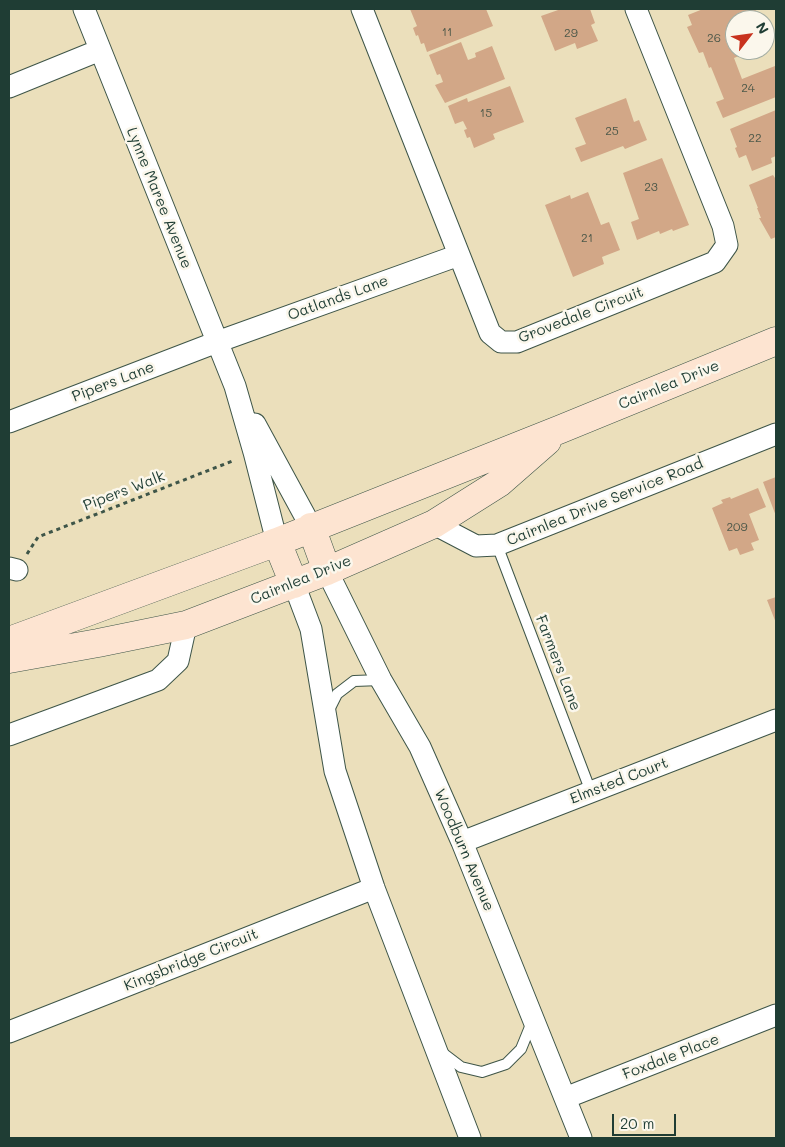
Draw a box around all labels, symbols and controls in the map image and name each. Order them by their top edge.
north arrow [725,10,775,60]
text: N [752,18,773,37]
house number: 11 [442,25,452,39]
house number: 29 [564,26,578,40]
house number: 26 [707,31,721,45]
house number: 24 [741,81,755,95]
house number: 15 [480,106,492,120]
house number: 25 [605,124,619,138]
street label: Lynne Maree Avenue [122,125,196,271]
house number: 22 [748,131,762,145]
house number: 23 [644,180,658,194]
house number: 21 [581,231,593,245]
street label: Oatlands Lane [285,271,391,325]
street label: Grovedale Circuit [516,283,646,347]
street label: Cairnlea Drive [616,357,722,413]
street label: Pipers Lane [69,358,157,406]
street label: Cairnlea Drive Service Road [504,454,706,550]
street label: Pipers Walk [81,467,167,515]
house number: 209 [726,520,748,534]
street label: Cairnlea Drive [248,552,354,608]
street label: Farmers Lane [532,613,584,713]
street label: Elmsted Court [567,754,671,808]
street label: Woodburn Avenue [430,786,498,914]
street label: Kingsbridge Circuit [121,925,261,995]
street label: Foxdale Place [620,1030,722,1084]
scale bar [615,1104,679,1136]
text: 20 m [620,1113,654,1133]

